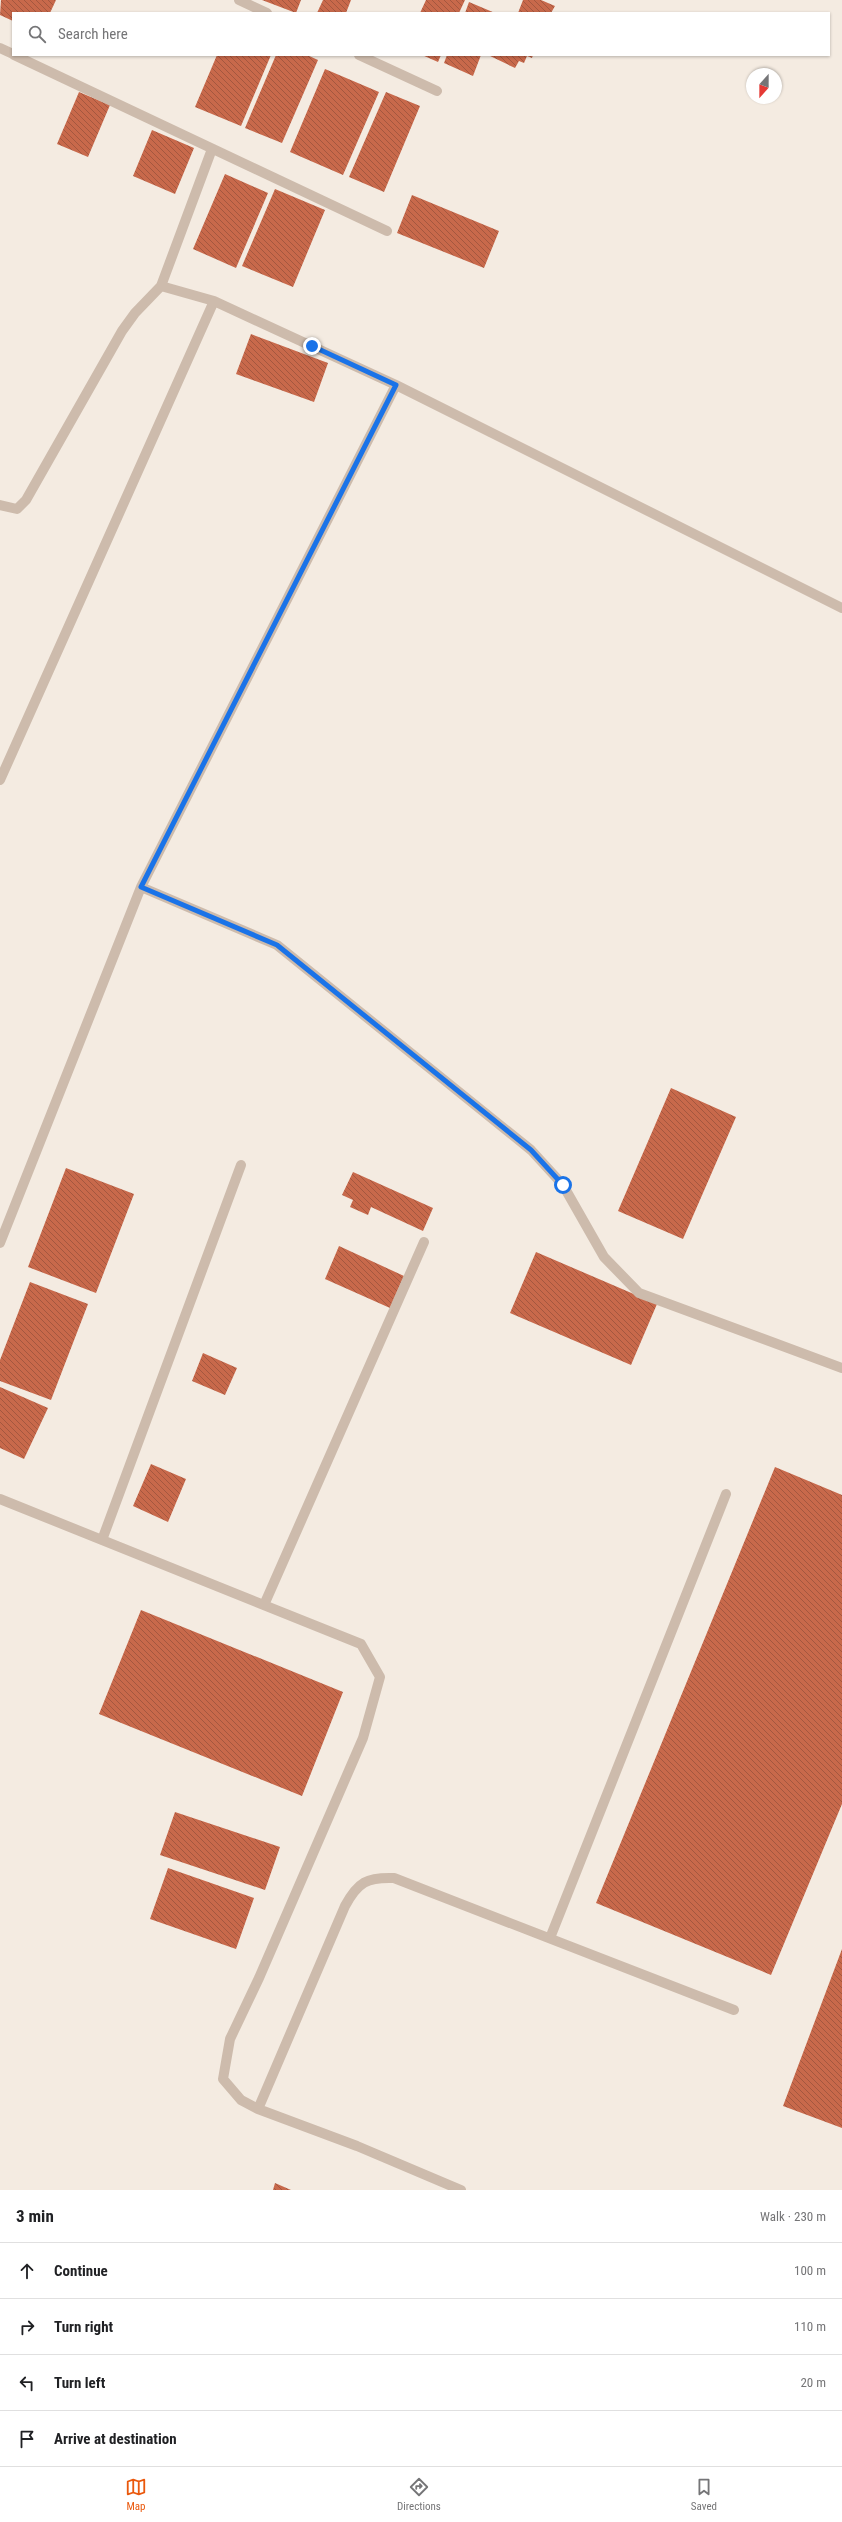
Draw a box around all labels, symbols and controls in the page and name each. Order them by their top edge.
search box [12,12,830,56]
icon: search [26,23,48,45]
text: Search here [58,25,128,43]
north arrow [746,68,782,104]
route end [303,337,321,355]
route start [554,1176,572,1194]
text: 3 min [16,2206,54,2226]
text: Walk · 230 m [760,2209,826,2224]
icon: ahead [16,2260,38,2282]
text: Continue [54,2262,108,2280]
text: 100 m [794,2263,826,2278]
icon: right [16,2316,38,2338]
text: Turn right [54,2318,113,2336]
text: 110 m [794,2319,826,2334]
icon: left [16,2372,38,2394]
text: Turn left [54,2374,105,2392]
text: 20 m [800,2375,826,2390]
icon: arrive [16,2428,38,2450]
text: Arrive at destination [54,2430,177,2448]
tab: Map [125,2476,147,2513]
tab: Directions [397,2476,441,2513]
tab: Saved [691,2476,717,2513]

